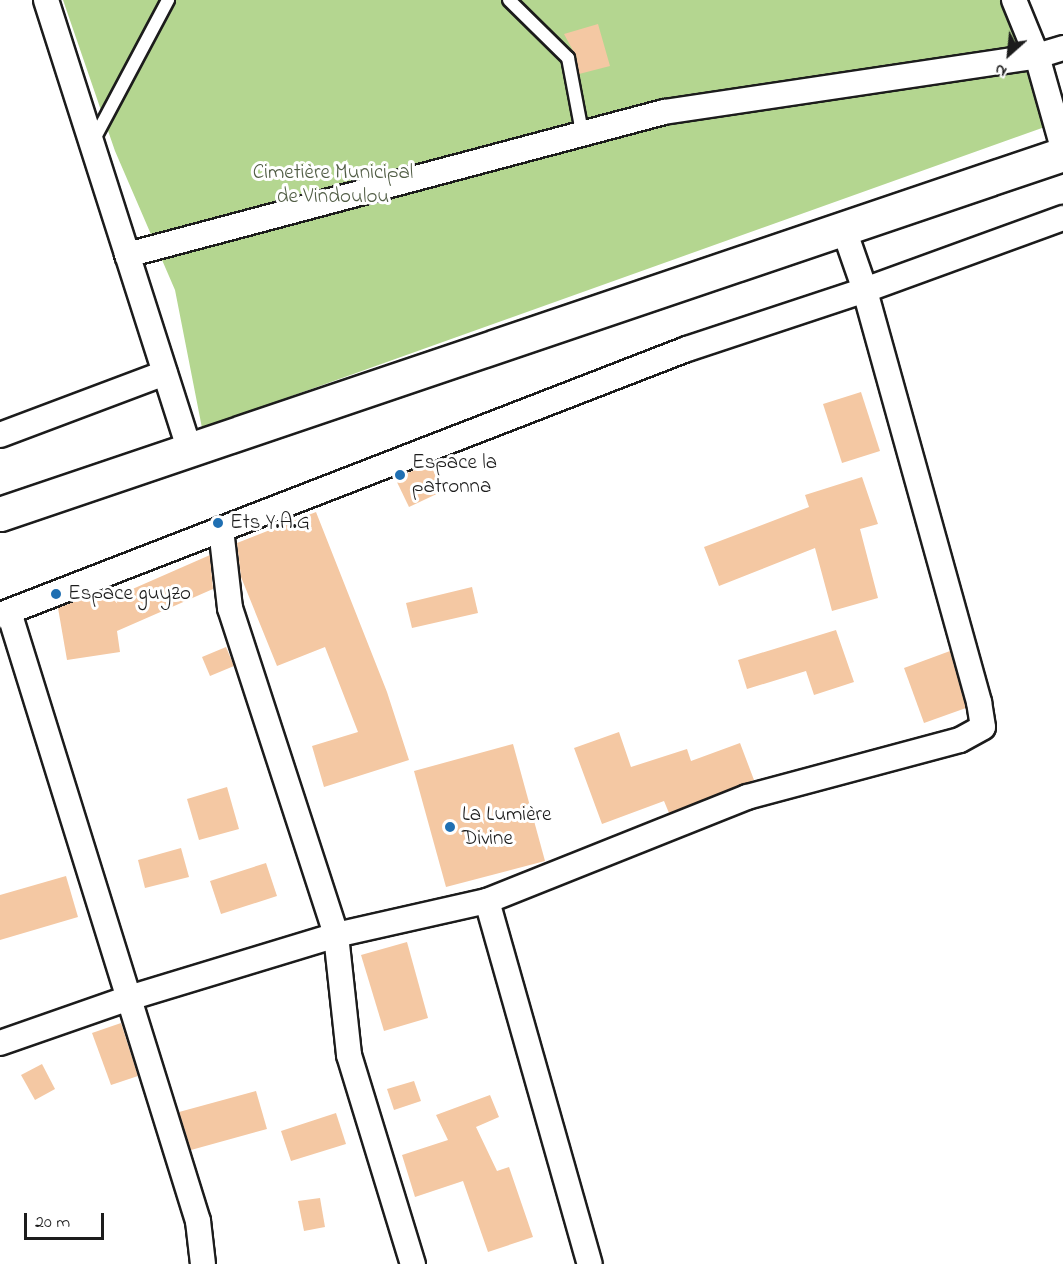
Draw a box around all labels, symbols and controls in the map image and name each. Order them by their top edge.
north arrow [979,24,1039,84]
text: N [991,57,1011,83]
park label: Cimetière Municipal de Vindoulou [253,160,413,210]
place label: Espace la patronna [412,450,497,500]
marker: Espace la patronna [393,468,407,482]
place label: Ets Y.A.G [230,510,310,536]
marker: Ets Y.A.G [211,516,225,530]
place label: Espace guyzo [68,581,191,607]
marker: Espace guyzo [49,587,63,601]
place label: La Lumière Divine [462,802,551,852]
marker: La Lumière Divine [443,820,457,834]
scale bar [27,1201,106,1239]
text: 20 m [35,1210,70,1236]

